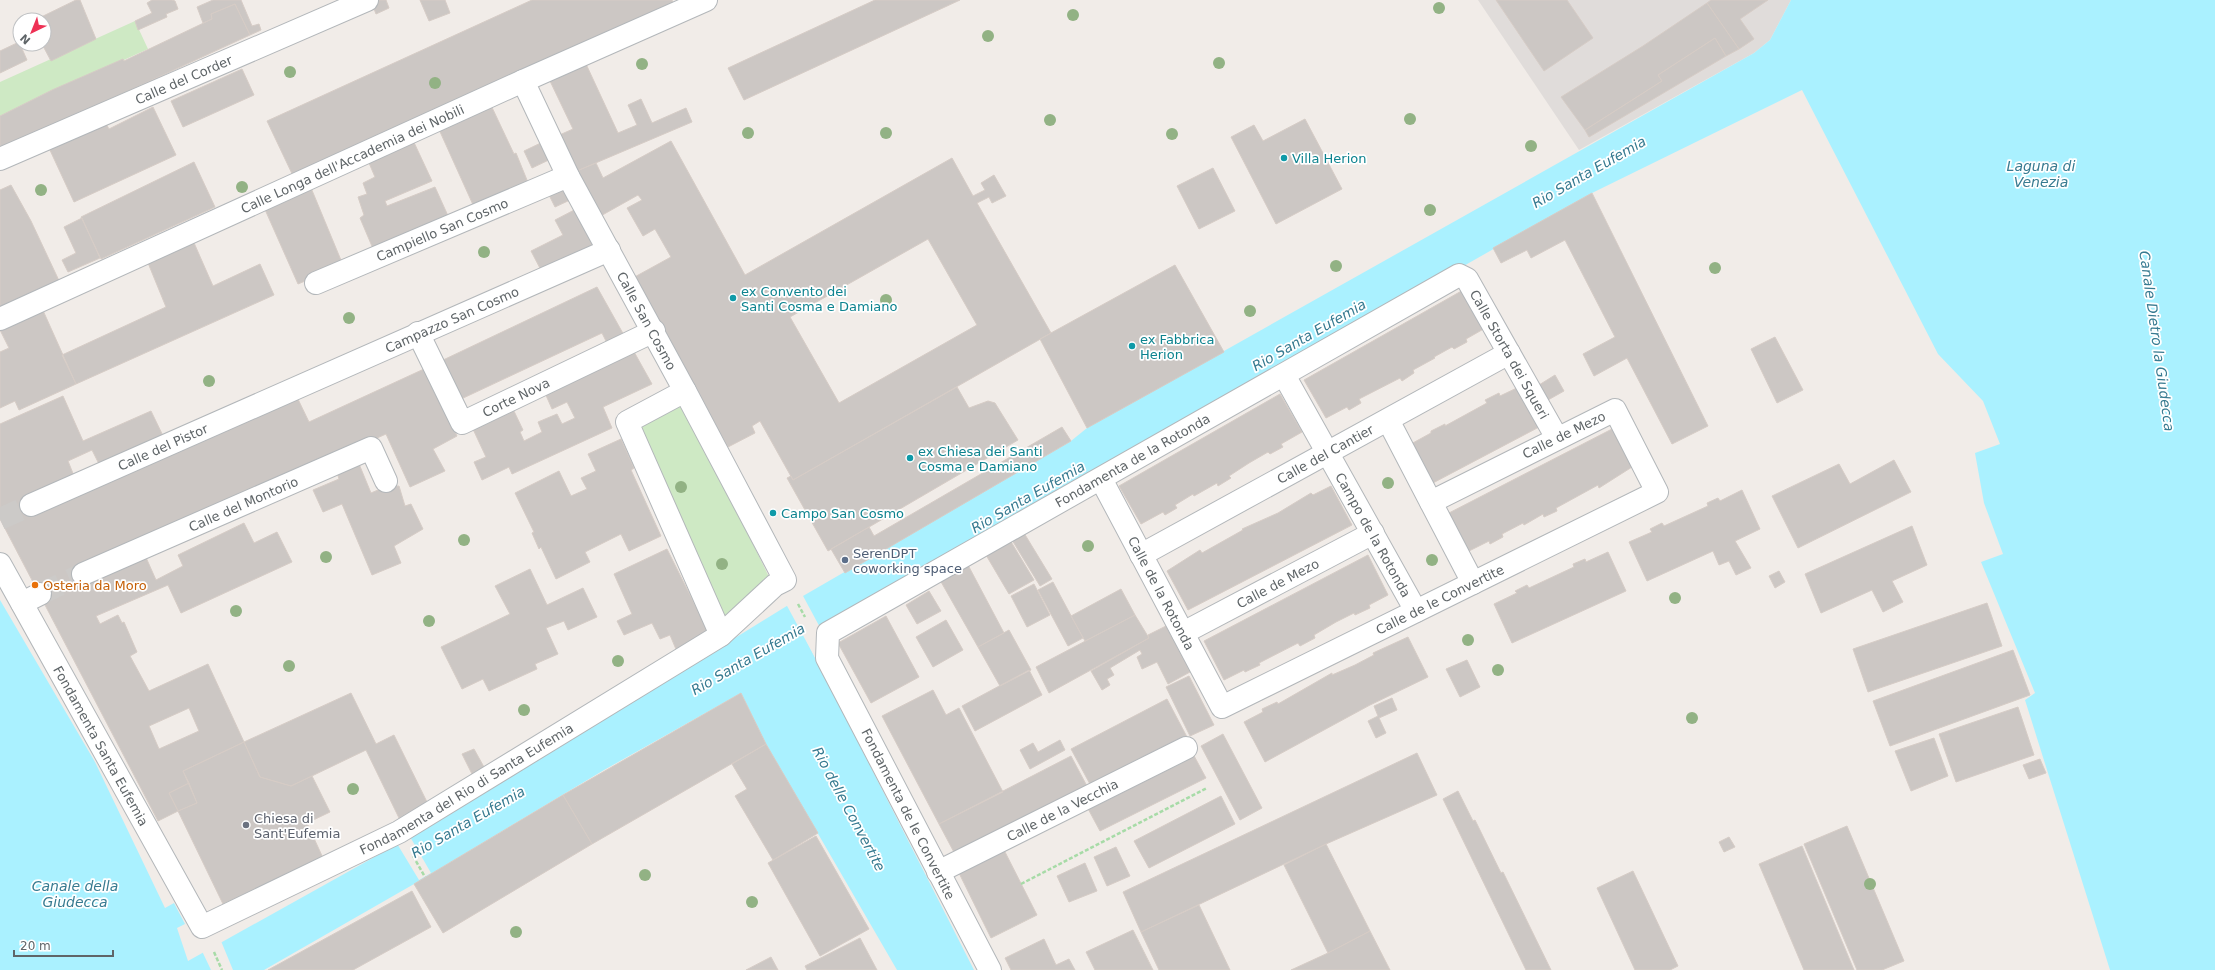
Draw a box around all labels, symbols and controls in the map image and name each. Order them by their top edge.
north arrow [12,12,52,52]
text: N [18,31,33,47]
street label: Calle del Corder [133,52,235,107]
street label: Calle Longa dell'Accademia dei Nobili [238,101,466,216]
water label: Rio Santa Eufemia [1529,133,1649,211]
place label: Villa Herion [1292,151,1366,166]
marker: Villa Herion [1279,153,1289,163]
water label: Laguna di Venezia [2007,158,2076,190]
street label: Campiello San Cosmo [374,195,510,264]
water label: Canale Dietro la Giudecca [2136,250,2178,432]
street label: Calle San Cosmo [614,269,680,373]
street label: Campazzo San Cosmo [383,283,521,355]
place label: ex Convento dei Santi Cosma e Damiano [741,284,897,314]
street label: Calle Storta dei Squeri [1467,287,1552,422]
marker: ex Convento dei Santi Cosma e Damiano [728,293,738,303]
water label: Rio Santa Eufemia [1249,296,1369,374]
place label: ex Fabbrica Herion [1140,332,1214,362]
marker: ex Fabbrica Herion [1127,341,1137,351]
street label: Corte Nova [480,375,552,420]
street label: Calle de Mezo [1520,408,1608,462]
street label: Fondamenta de la Rotonda [1052,410,1213,510]
street label: Calle del Pistor [115,420,211,473]
street label: Calle del Cantier [1274,421,1377,486]
place label: ex Chiesa dei Santi Cosma e Damiano [918,444,1043,474]
marker: ex Chiesa dei Santi Cosma e Damiano [905,453,915,463]
water label: Rio Santa Eufemia [968,458,1088,536]
street label: Campo de la Rotonda [1333,470,1414,600]
street label: Calle del Montorio [186,473,300,534]
place label: Campo San Cosmo [781,506,904,521]
marker: Campo San Cosmo [768,508,778,518]
street label: Calle de la Rotonda [1125,534,1198,652]
place label: SerenDPT coworking space [853,546,962,576]
marker: SerenDPT coworking space [840,555,850,565]
street label: Calle de Mezo [1234,555,1321,611]
street label: Calle de le Convertite [1373,561,1506,637]
place label: Osteria da Moro [43,578,147,593]
marker: Osteria da Moro [30,580,40,590]
water label: Rio Santa Eufemia [688,620,808,698]
street label: Fondamenta Santa Eufemia [51,663,152,828]
street label: Fondamenta del Rio di Santa Eufemia [357,720,576,857]
street label: Fondamenta de le Convertite [858,726,958,902]
water label: Rio delle Convertite [809,744,889,874]
street label: Calle de la Vecchia [1004,776,1121,844]
water label: Rio Santa Eufemia [408,783,528,861]
place label: Chiesa di Sant'Eufemia [254,811,340,841]
marker: Chiesa di Sant'Eufemia [241,820,251,830]
water label: Canale della Giudecca [32,878,118,910]
scale bar [14,932,113,958]
text: 20 m [20,939,51,953]

